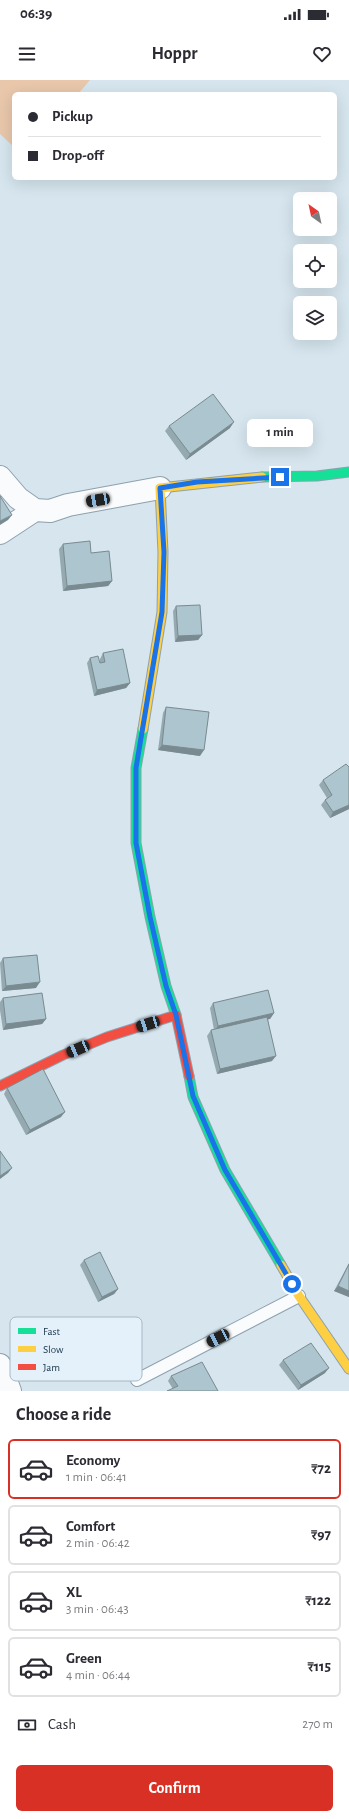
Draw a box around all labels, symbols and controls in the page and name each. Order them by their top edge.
text: 06:39 [20,6,52,21]
icon: menu [16,43,38,65]
icon: heart [311,43,333,65]
text: Hoppr [152,45,197,63]
text: Pickup [52,109,93,124]
text: Drop-off [52,148,104,163]
north arrow [293,192,337,236]
map controls [293,192,337,340]
button: locate [293,244,337,288]
button: layers [293,296,337,340]
callout: 1 min [247,419,313,447]
text: 1 min [266,426,294,439]
route end [271,468,289,486]
car [85,492,111,508]
car [135,1015,161,1033]
car [65,1039,91,1059]
route start [283,1275,301,1293]
legend [10,1317,142,1381]
text: Fast [43,1326,61,1337]
car [205,1327,231,1349]
text: Slow [43,1344,64,1355]
text: Jam [43,1362,60,1373]
text: Choose a ride [16,1406,111,1424]
icon: car [18,1451,54,1487]
text: Economy [66,1453,120,1468]
text: ₹72 [311,1461,331,1476]
text: 1 min · 06:41 [66,1471,127,1484]
icon: car [18,1517,54,1553]
text: Comfort [66,1519,115,1534]
text: ₹97 [311,1527,331,1542]
text: 2 min · 06:42 [66,1537,130,1550]
icon: car [18,1583,54,1619]
text: XL [66,1585,82,1600]
text: ₹122 [305,1593,331,1608]
text: 3 min · 06:43 [66,1603,129,1616]
icon: car [18,1649,54,1685]
text: Green [66,1651,102,1666]
text: ₹115 [307,1659,331,1674]
text: 4 min · 06:44 [66,1669,130,1682]
icon: cash [16,1714,38,1736]
text: Cash [48,1717,76,1732]
text: 270 m [302,1718,333,1731]
button: Confirm [16,1765,333,1811]

